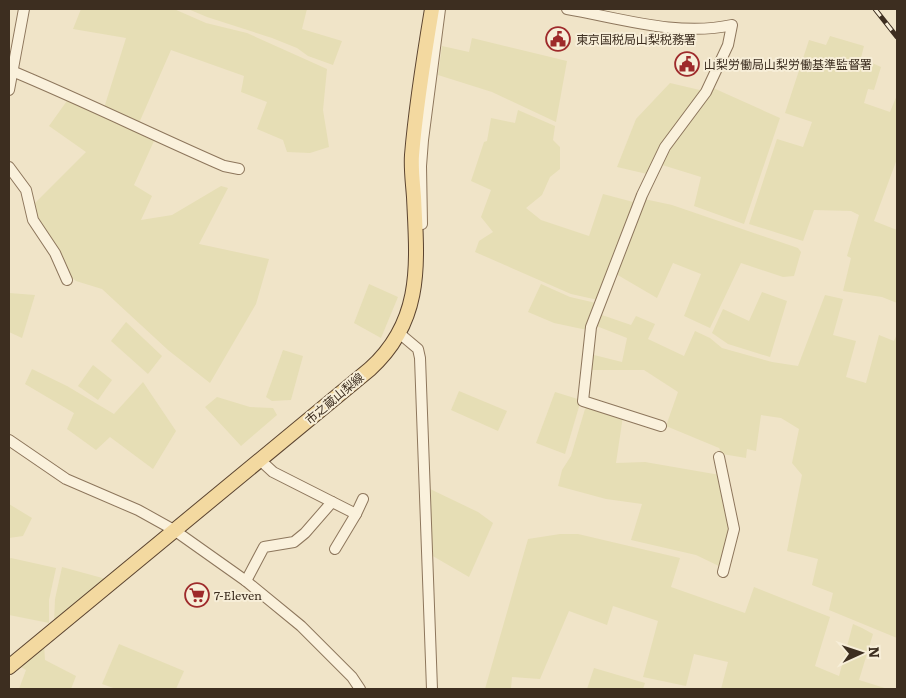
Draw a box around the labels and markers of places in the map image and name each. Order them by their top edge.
public building icon: 東京国税局山梨税務署 [545,26,571,52]
place label: 東京国税局山梨税務署 [576,30,696,48]
public building icon: 山梨労働局山梨労働基準監督署 [674,51,700,77]
place label: 山梨労働局山梨労働基準監督署 [704,55,872,73]
supermarket icon: 7-Eleven [184,582,210,608]
place label: 7-Eleven [214,586,262,604]

